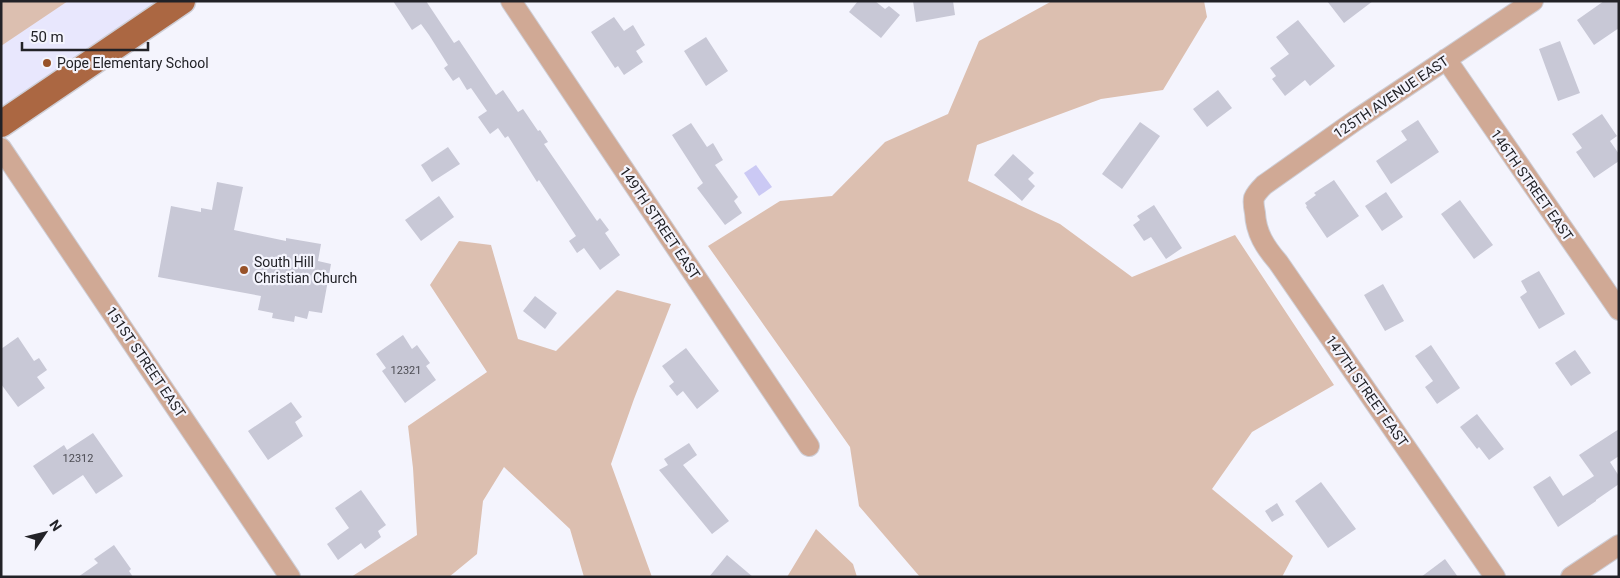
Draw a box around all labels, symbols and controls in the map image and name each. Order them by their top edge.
scale bar [22,20,149,52]
text: 50 m [30,28,64,46]
street label: 125TH AVENUE EAST [1331,52,1452,141]
place label: Pope Elementary School [57,55,209,71]
marker: Pope Elementary School [41,57,53,69]
street label: 146TH STREET EAST [1488,126,1577,244]
street label: 149TH STREET EAST [616,164,704,283]
place label: South Hill Christian Church [254,254,357,286]
marker: South Hill Christian Church [238,264,250,276]
street label: 151ST STREET EAST [103,304,189,421]
street label: 147TH STREET EAST [1323,332,1412,450]
house number: 12321 [391,364,421,377]
house number: 12312 [63,452,93,465]
north arrow [20,508,70,558]
text: N [46,517,65,534]

